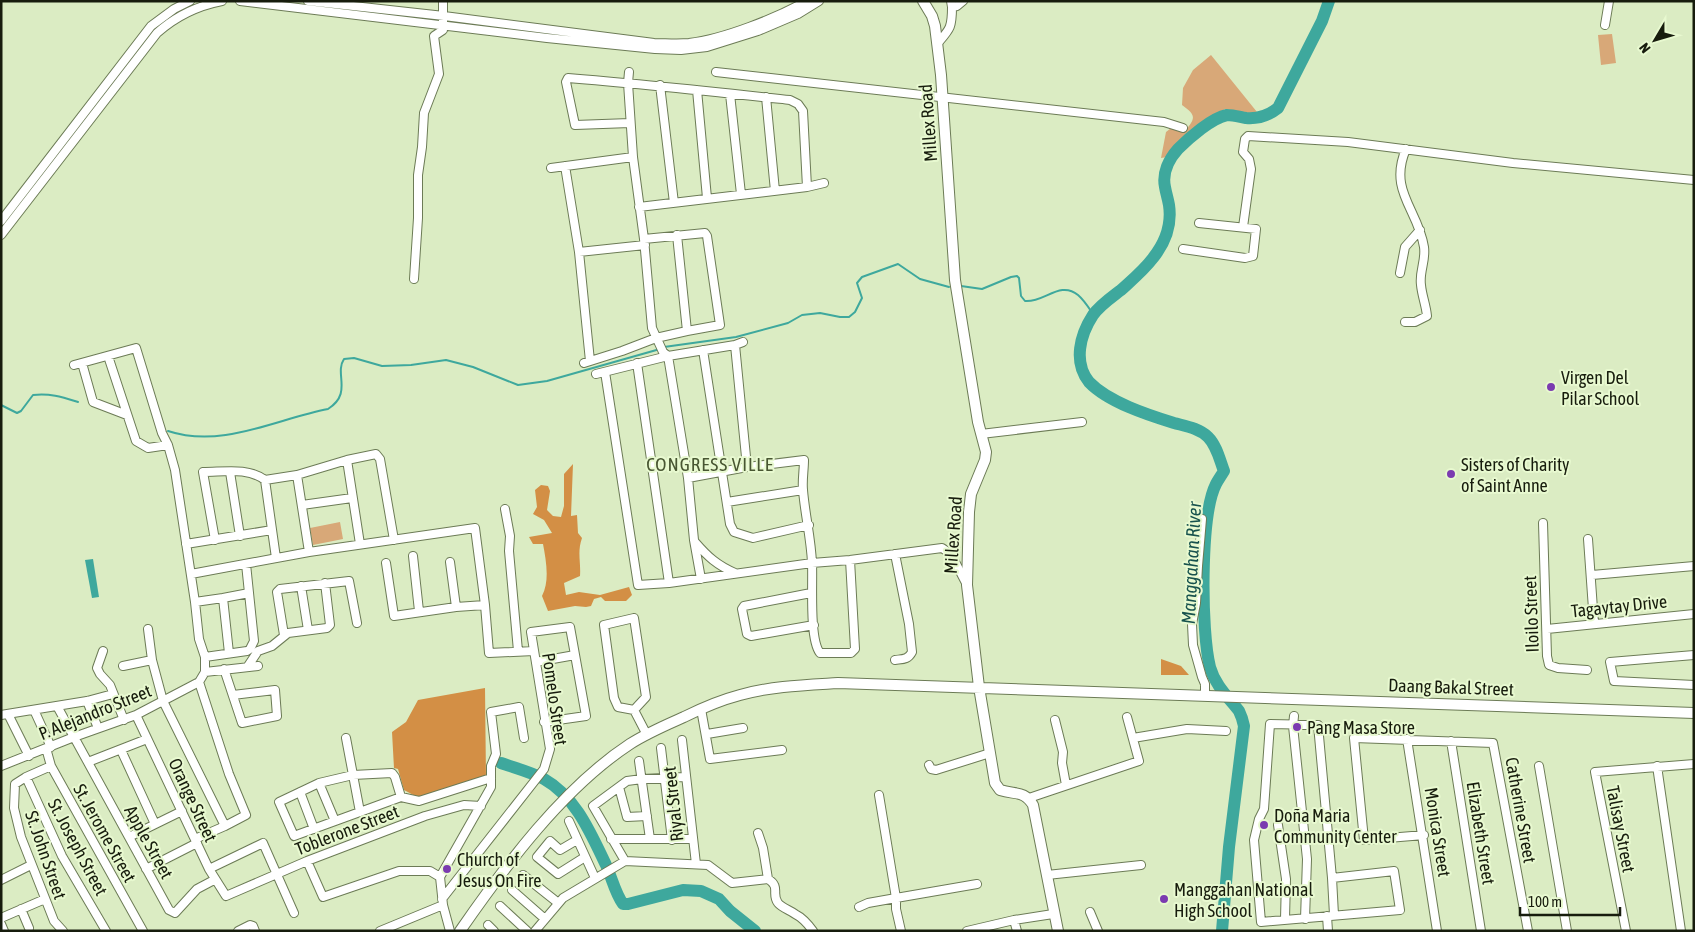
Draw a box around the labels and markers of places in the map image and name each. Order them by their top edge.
place label: Virgen Del Pilar School [1561,367,1639,409]
marker: Virgen Del Pilar School [1545,381,1557,393]
place label: Sisters of Charity of Saint Anne [1461,454,1570,496]
marker: Sisters of Charity of Saint Anne [1445,468,1457,480]
place label: Pang Masa Store [1307,717,1415,738]
marker: Pang Masa Store [1291,721,1303,733]
place label: Doña Maria Community Center [1274,805,1397,847]
marker: Doña Maria Community Center [1258,819,1270,831]
place label: Church of Jesus On Fire [457,849,541,891]
marker: Church of Jesus On Fire [441,863,453,875]
place label: Manggahan National High School [1174,879,1313,921]
marker: Manggahan National High School [1158,893,1170,905]

